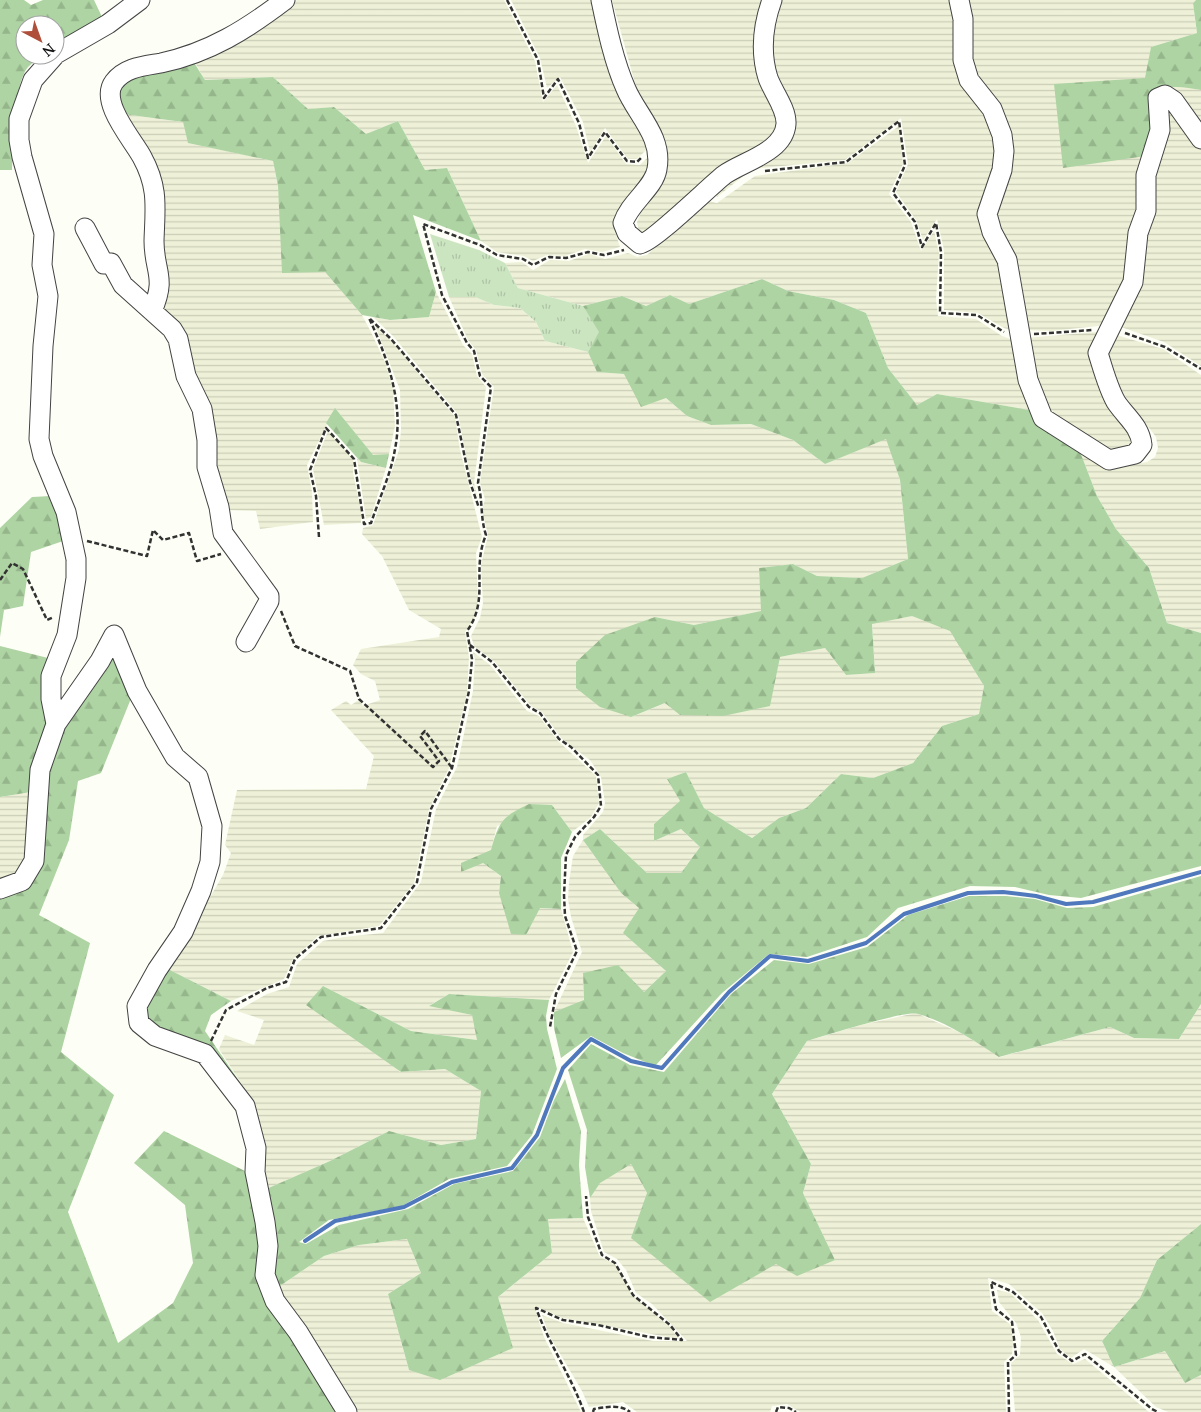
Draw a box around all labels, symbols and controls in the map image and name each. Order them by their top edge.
north arrow [15,15,65,65]
text: N [38,39,59,61]

